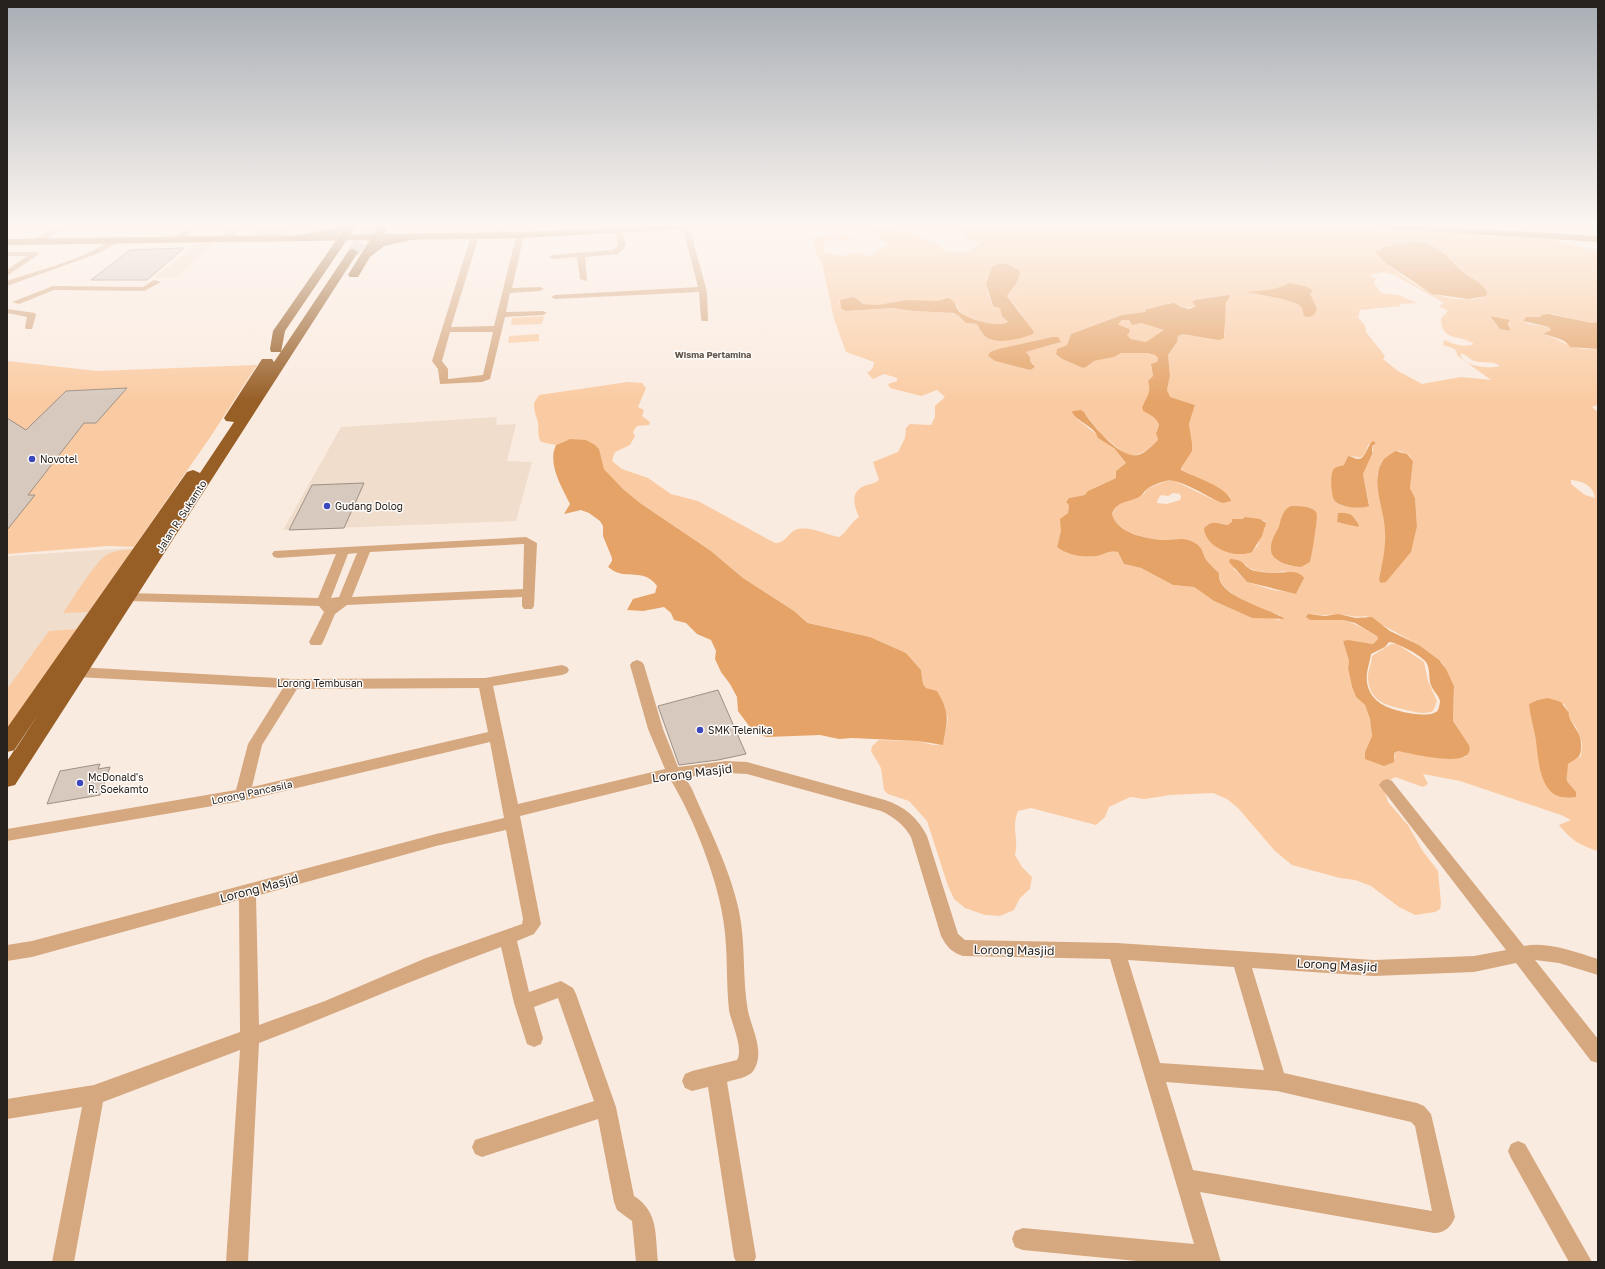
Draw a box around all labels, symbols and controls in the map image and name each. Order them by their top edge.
district label: Wisma Pertamina [675,349,751,360]
place label: Novotel [40,453,78,465]
marker: Novotel [27,454,37,464]
street label: Jalan R. Sukamto [153,478,209,554]
place label: Gudang Dolog [335,500,403,512]
marker: Gudang Dolog [322,501,332,511]
street label: Lorong Tembusan [277,677,363,689]
place label: SMK Telenika [708,724,772,736]
marker: SMK Telenika [695,725,705,735]
street label: Lorong Masjid [651,761,733,785]
place label: McDonald's R. Soekamto [88,771,148,795]
marker: McDonald's R. Soekamto [75,778,85,788]
street label: Lorong Pancasila [210,778,294,806]
street label: Lorong Masjid [218,870,300,906]
street label: Lorong Masjid [974,942,1054,958]
street label: Lorong Masjid [1296,955,1378,975]

